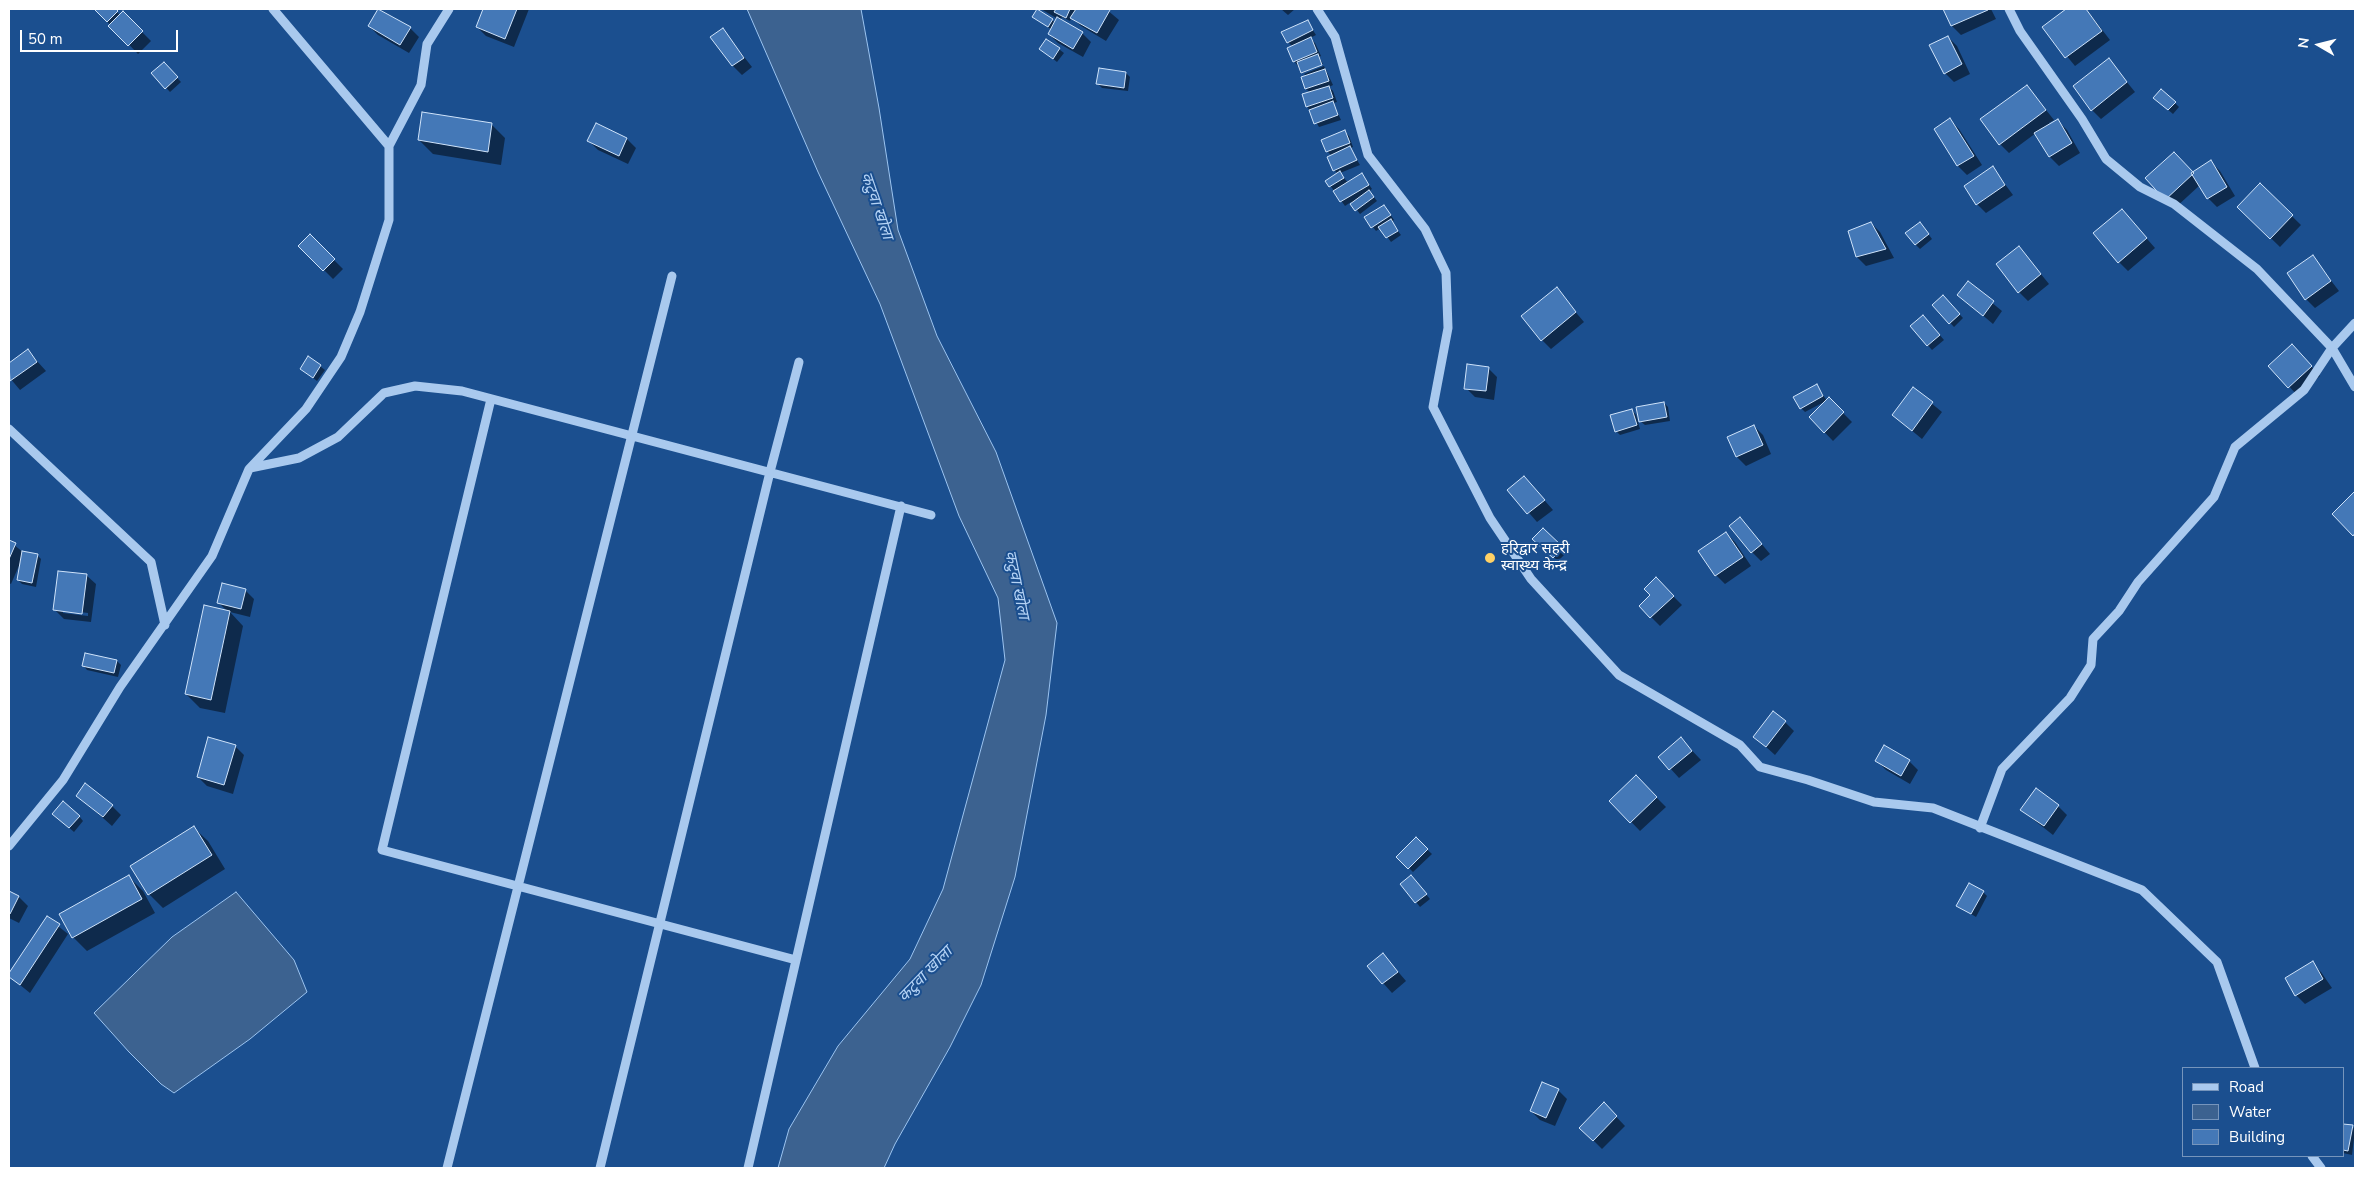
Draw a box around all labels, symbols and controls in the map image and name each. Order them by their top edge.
scale bar [22,20,180,52]
north arrow [2294,20,2344,70]
text: 50 m [28,29,63,49]
text: N [2294,36,2314,49]
water label: कटुवा खोला [856,170,896,242]
place label: हरिद्वार सहरी स्वास्थ्य केन्द्र [1501,540,1570,575]
water label: कटुवा खोला [999,549,1033,621]
marker: हरिद्वार सहरी स्वास्थ्य केन्द्र [1483,551,1497,565]
water label: कटुवा खोला [895,943,957,1007]
legend [2182,1067,2344,1157]
text: Road [2229,1077,2264,1097]
text: Water [2229,1102,2271,1122]
text: Building [2229,1127,2285,1147]

